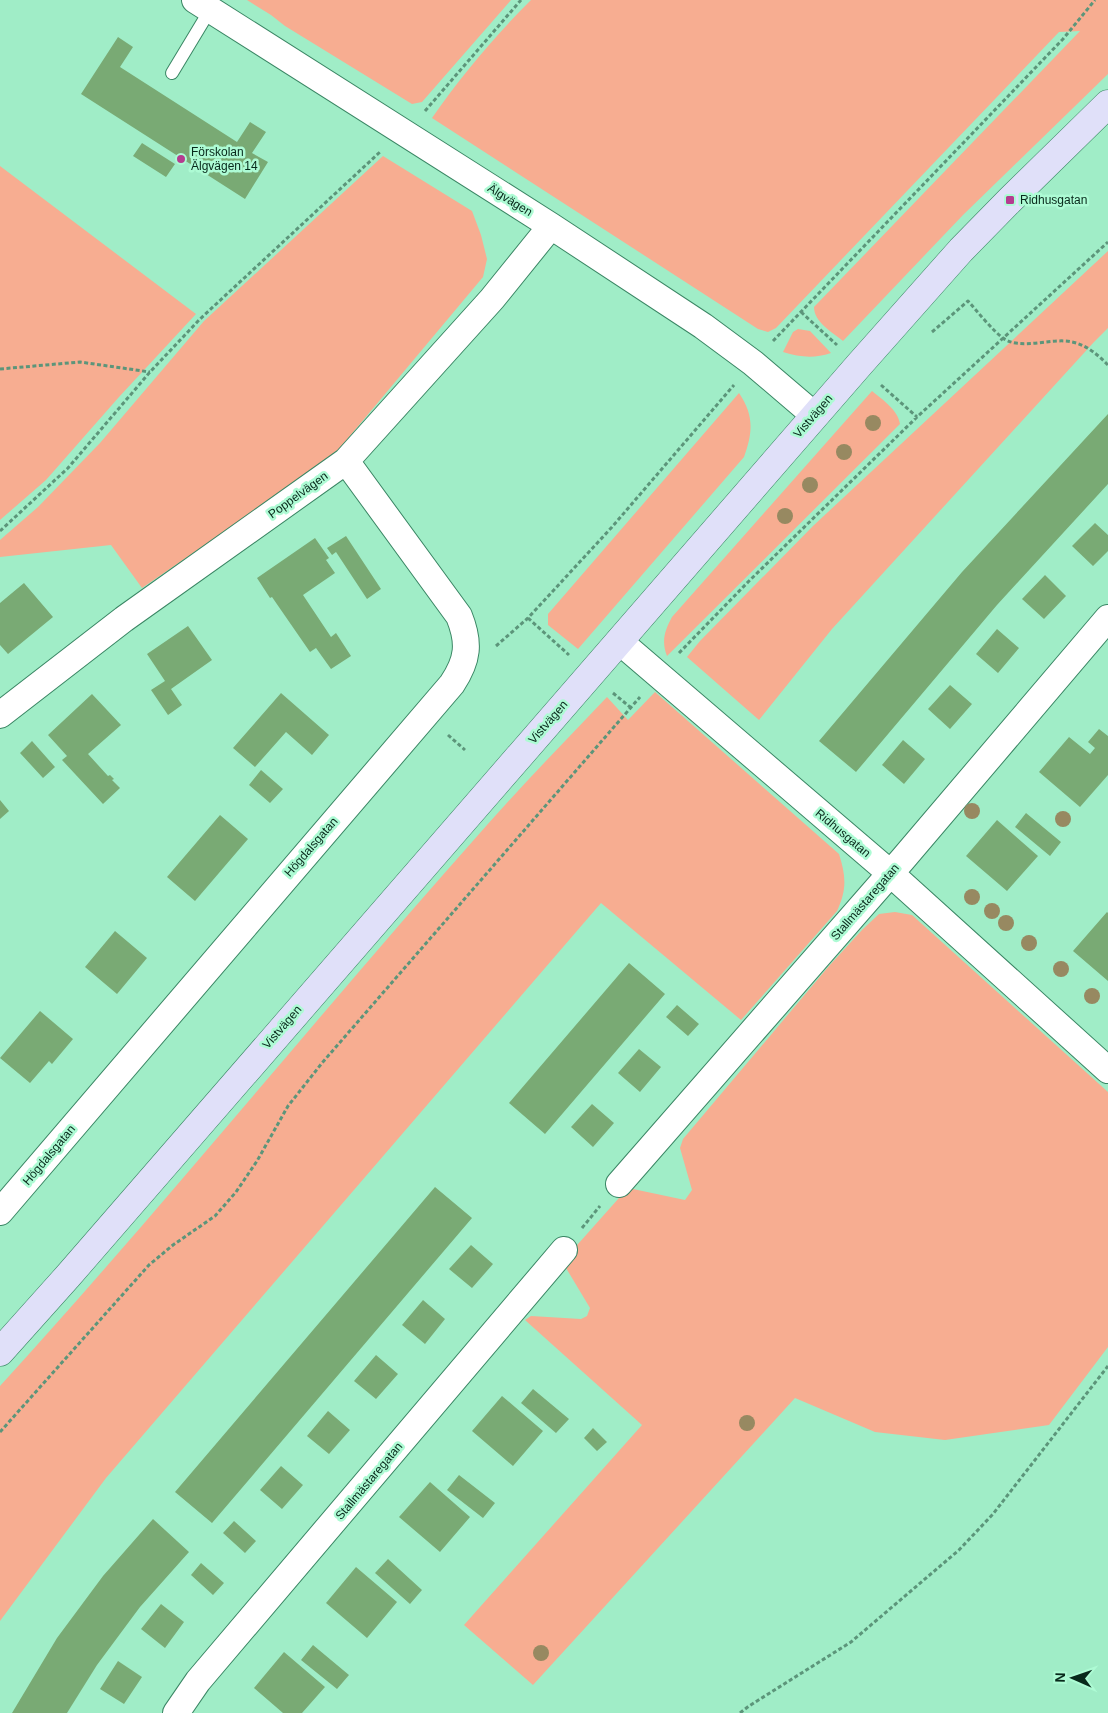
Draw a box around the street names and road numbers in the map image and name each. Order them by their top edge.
street label: Älgvägen [485,181,535,219]
street label: Vistvägen [791,392,835,440]
street label: Poppelvägen [266,469,330,521]
street label: Vistvägen [526,698,570,746]
street label: Ridhusgatan [813,806,873,860]
street label: Högdalsgatan [281,814,341,880]
street label: Stallmästaregatan [828,861,902,943]
street label: Vistvägen [260,1003,304,1051]
street label: Högdalsgatan [20,1122,78,1188]
street label: Stallmästaregatan [333,1439,405,1523]

